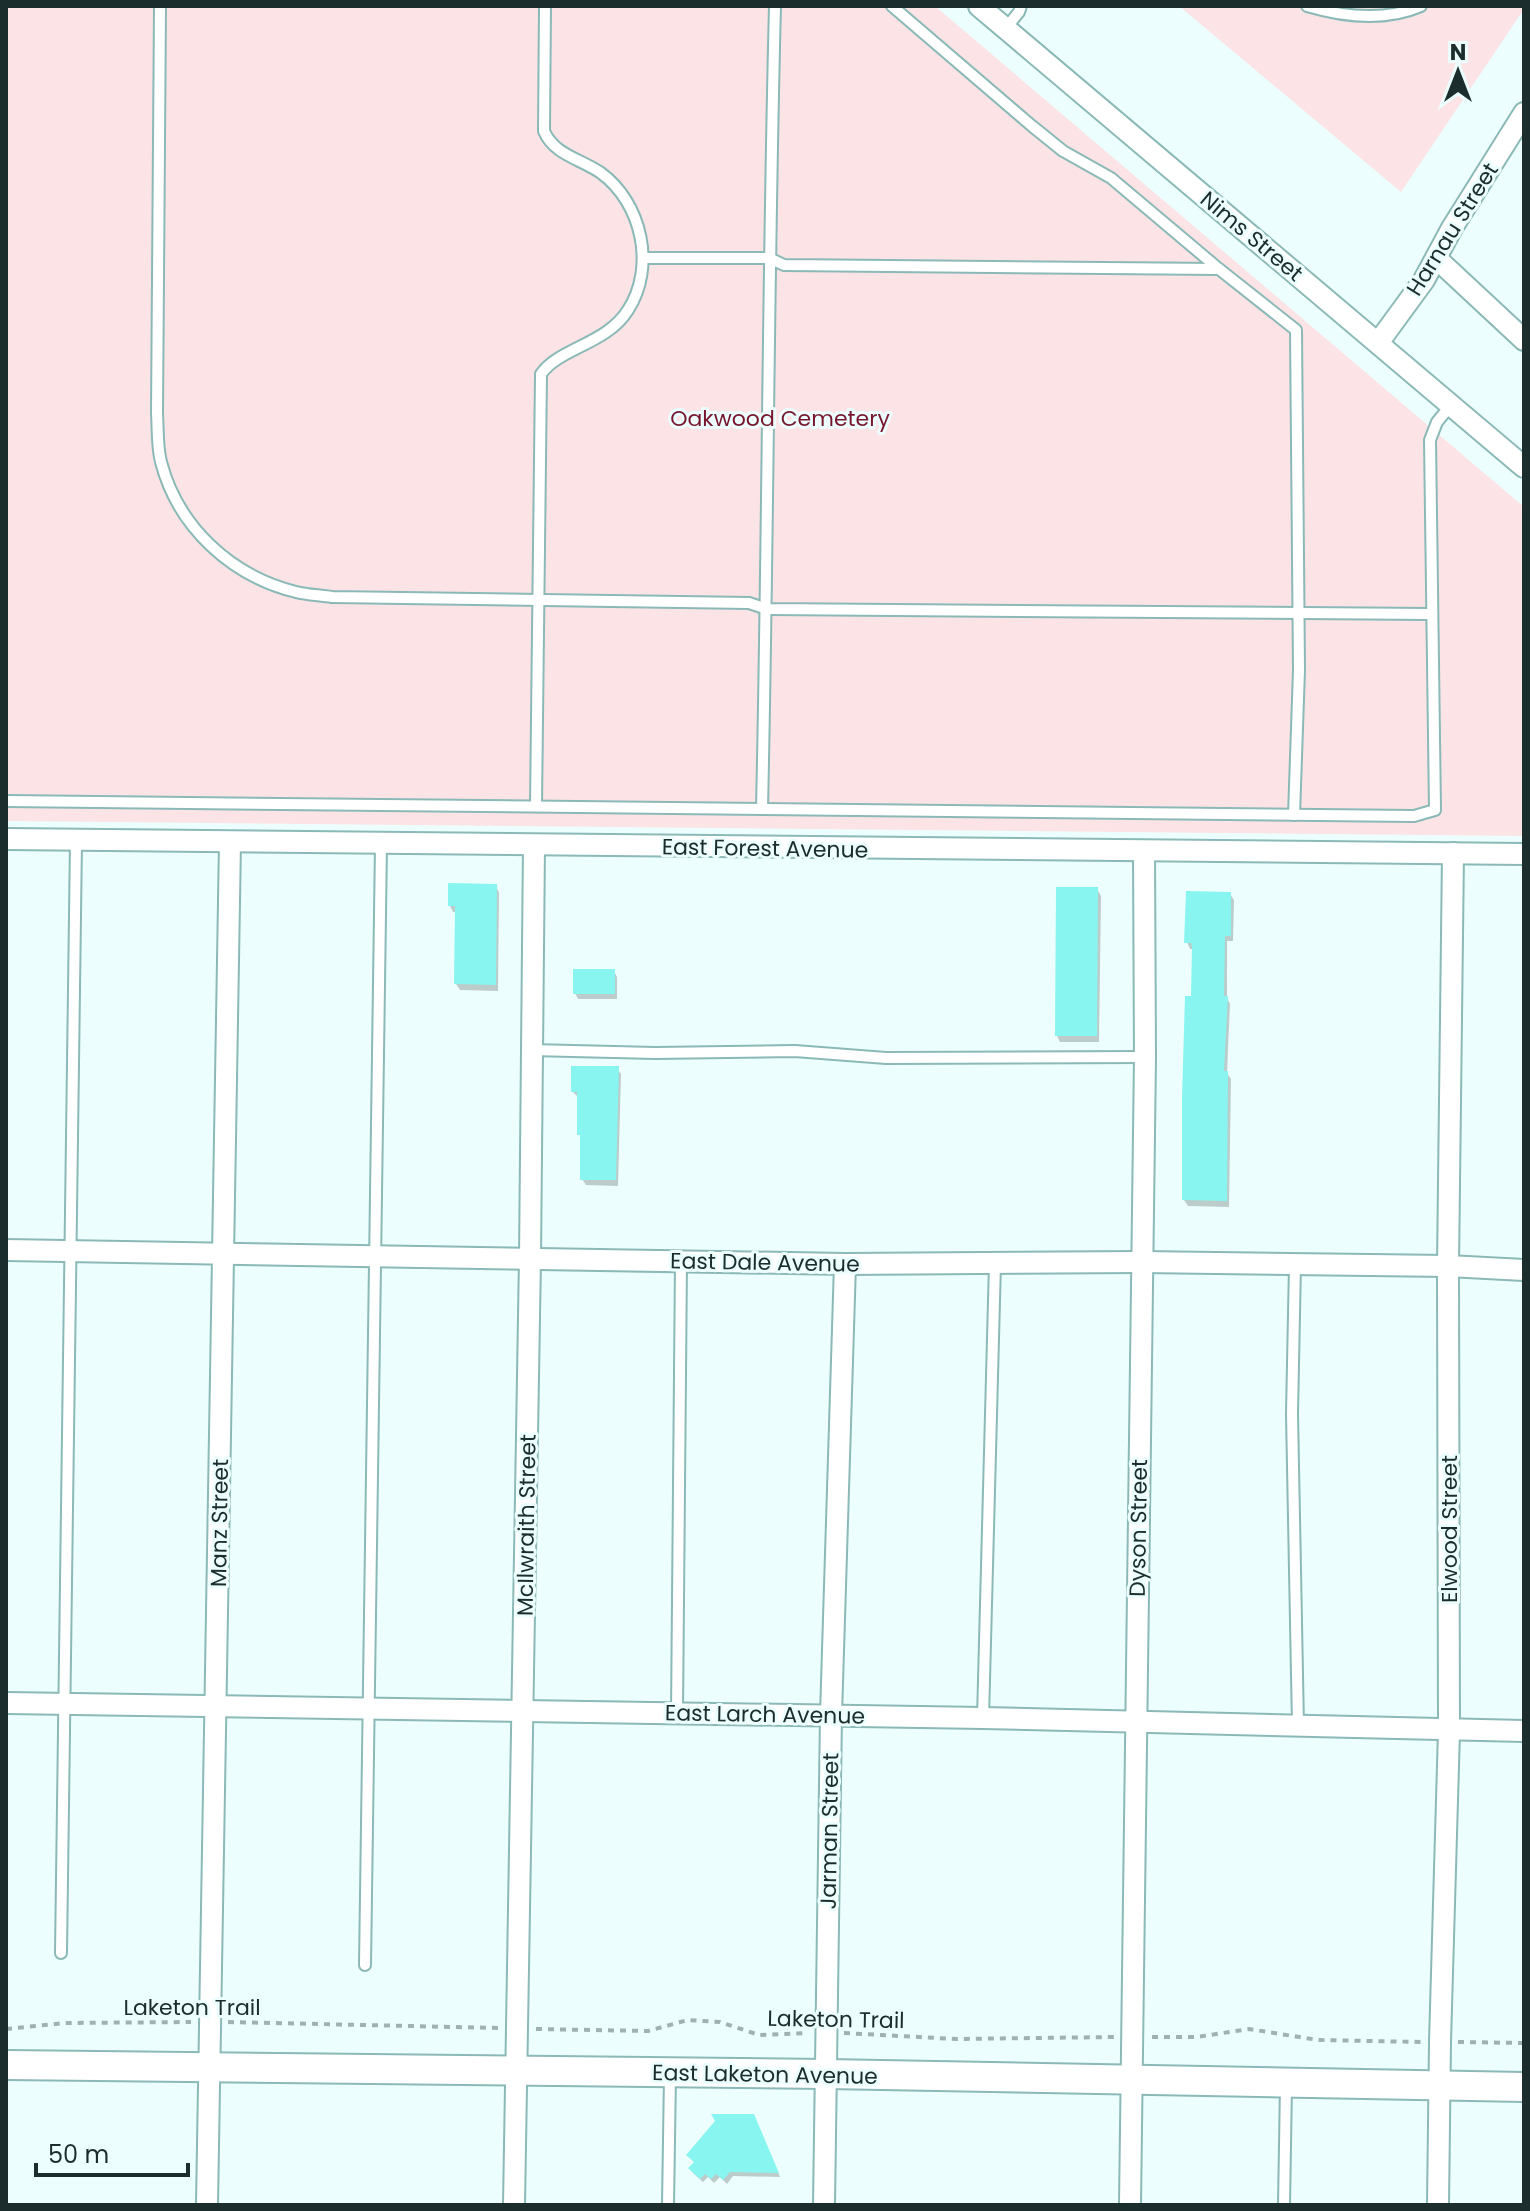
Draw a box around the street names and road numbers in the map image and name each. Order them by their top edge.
street label: Harnau Street [1399,157,1506,302]
street label: Nims Street [1194,184,1310,289]
street label: East Forest Avenue [661,831,869,866]
street label: East Dale Avenue [670,1245,860,1280]
street label: McIlwraith Street [509,1434,544,1616]
street label: Elwood Street [1434,1455,1465,1603]
street label: Manz Street [203,1459,236,1587]
street label: Dyson Street [1122,1459,1155,1597]
street label: East Larch Avenue [665,1697,865,1732]
street label: Jarman Street [813,1752,846,1910]
street label: Laketon Trail [123,1992,261,2023]
street label: Laketon Trail [767,2003,905,2036]
street label: East Laketon Avenue [652,2057,878,2092]

